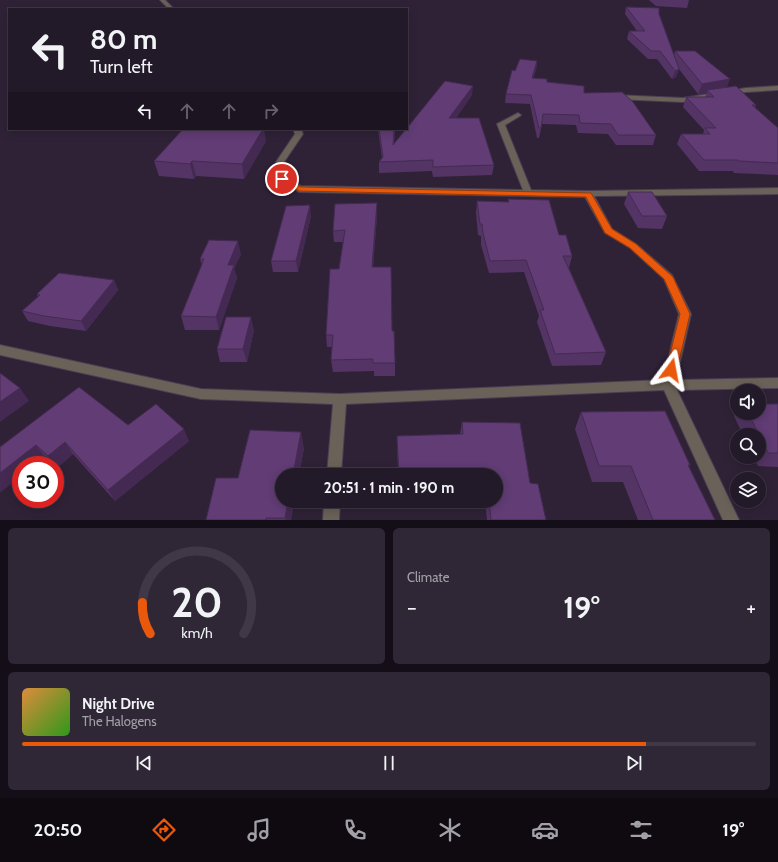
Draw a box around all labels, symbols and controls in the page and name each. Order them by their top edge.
text: 80 m [90,22,157,56]
icon: left [24,24,76,76]
text: Turn left [90,56,153,78]
icon: left [134,100,156,122]
icon: ahead [176,100,198,122]
icon: ahead [218,100,240,122]
icon: right [260,100,282,122]
pin [265,162,299,196]
icon: arrive [271,168,293,190]
position arrow [650,349,692,391]
map controls [730,384,766,508]
button: sound [730,384,766,420]
button: search [730,428,766,464]
speed limit sign: 30 [12,456,64,508]
button: layers [730,472,766,508]
text: 20:51 · 1 min · 190 m [324,479,454,497]
text: Climate [407,569,449,585]
text: 20 [171,577,222,627]
text: 19° [563,589,600,626]
text: − [407,594,417,621]
text: + [746,594,756,621]
text: km/h [181,624,212,642]
text: Night Drive [82,695,155,713]
text: The Halogens [82,713,157,729]
icon: previous [133,752,155,774]
icon: pause [378,752,400,774]
icon: next [623,752,645,774]
icon: directions [150,816,178,844]
icon: music [245,816,273,844]
icon: phone [341,816,369,844]
icon: climate [436,816,464,844]
icon: car [531,816,559,844]
icon: filters [627,816,655,844]
text: 20:50 [34,819,82,841]
text: 19° [722,819,744,841]

